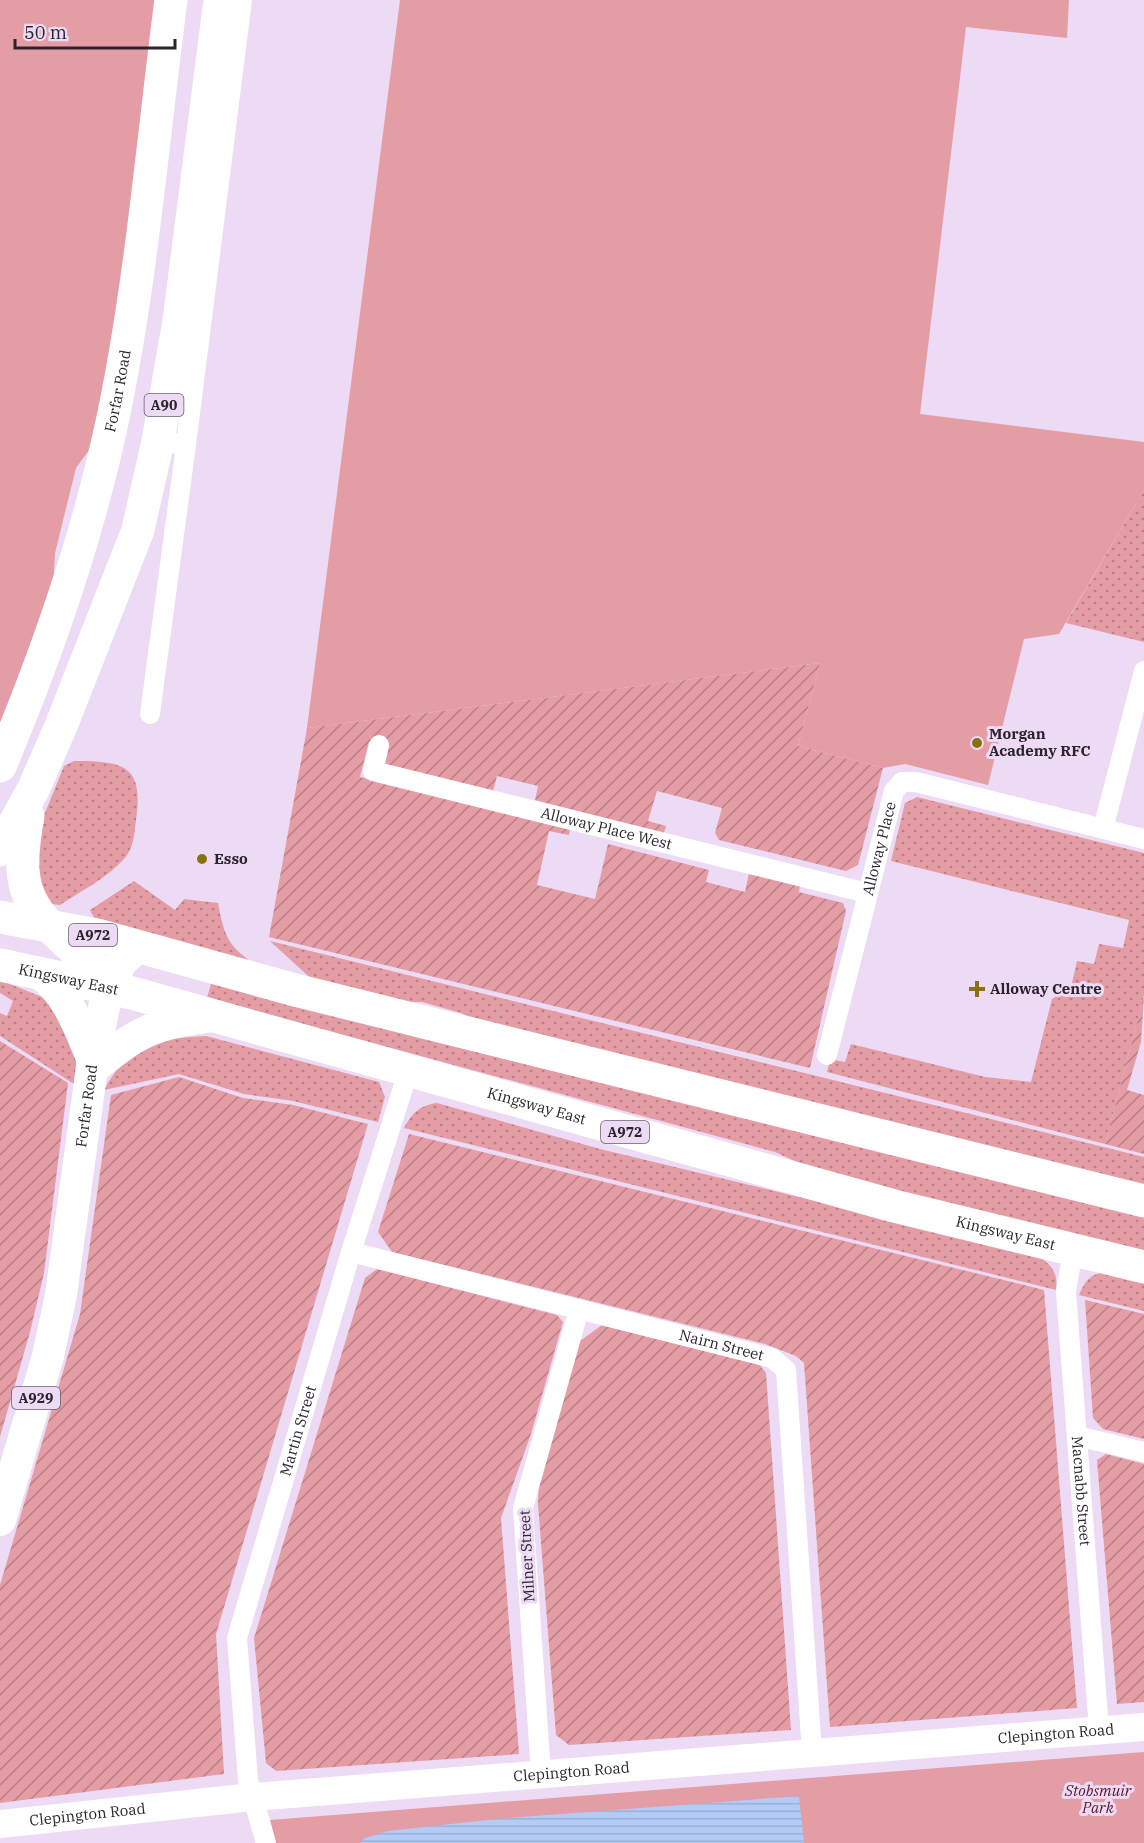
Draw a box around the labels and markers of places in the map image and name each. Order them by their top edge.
place label: Morgan Academy RFC [989,724,1091,760]
marker: Morgan Academy RFC [970,736,984,750]
place label: Esso [214,849,248,868]
marker: Esso [195,852,209,866]
place label: Alloway Centre [990,979,1102,998]
marker: Alloway Centre [968,980,986,998]

